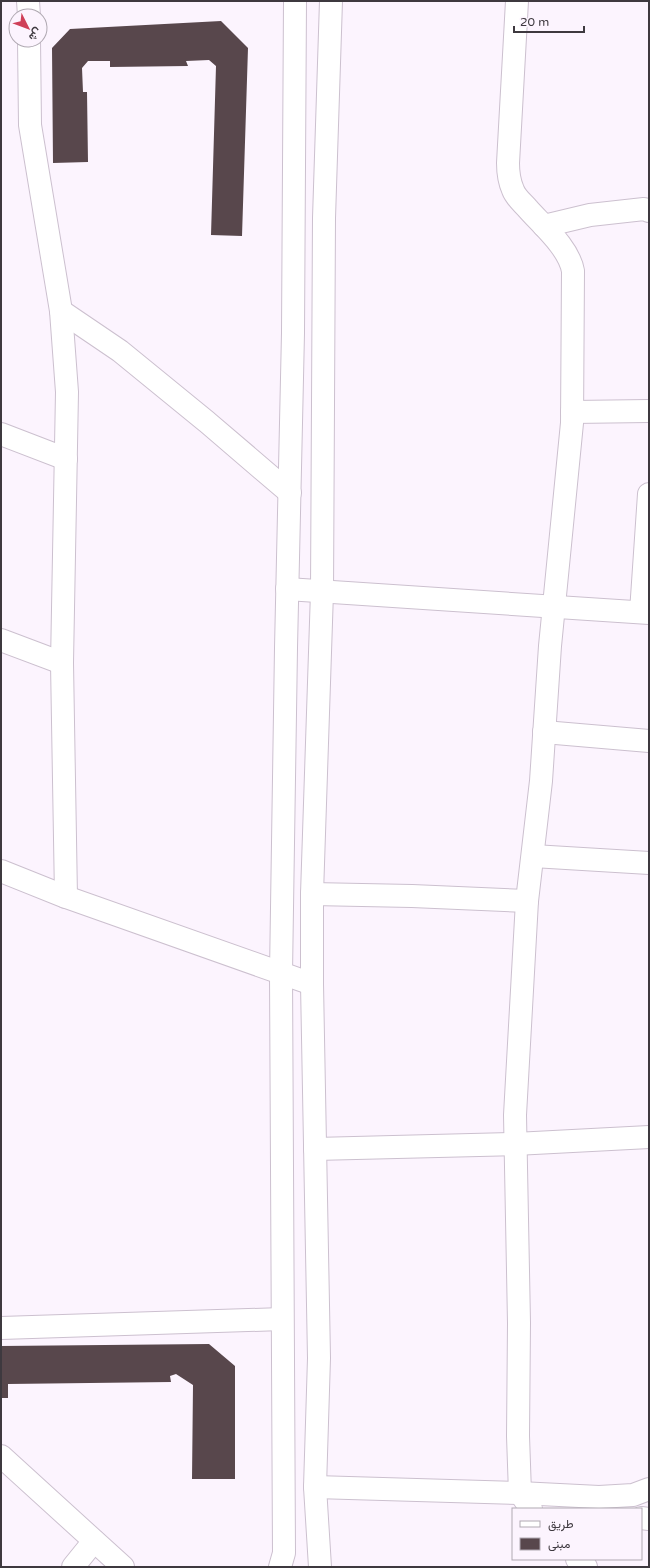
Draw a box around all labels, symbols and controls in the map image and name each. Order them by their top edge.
north arrow [8,8,48,48]
scale bar [514,8,584,34]
text: 20 m [520,15,549,29]
text: ش [26,25,44,44]
legend [512,1508,642,1560]
text: طريق [548,1517,574,1532]
text: مبنى [548,1537,570,1552]

